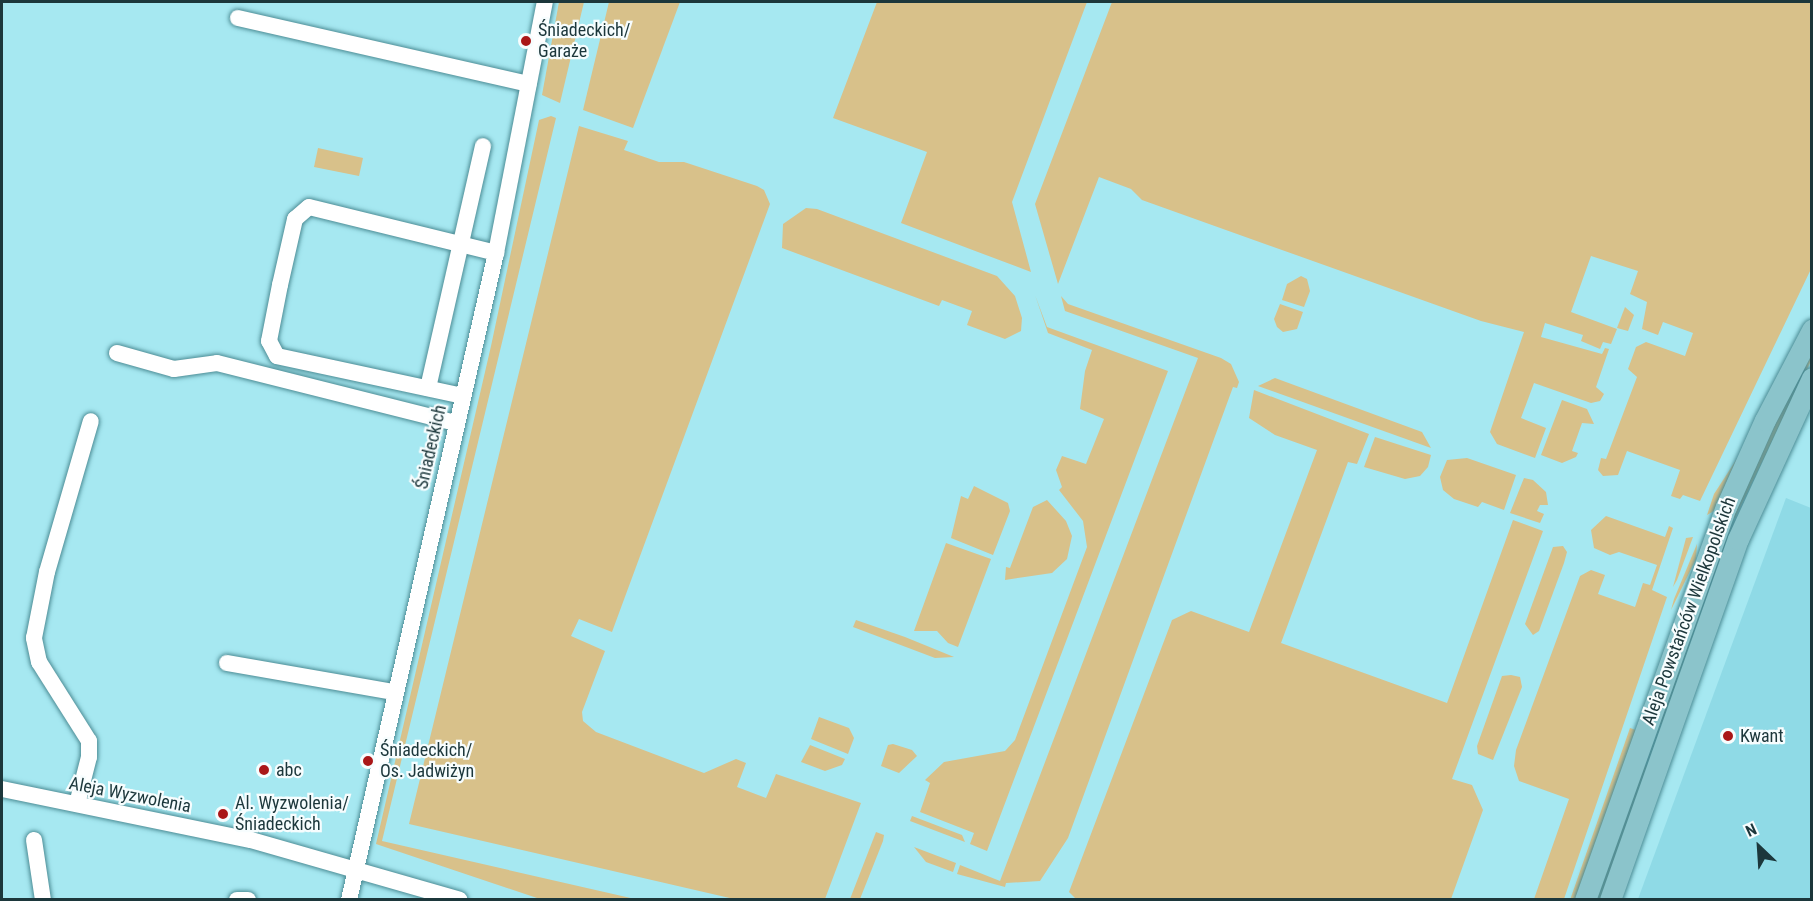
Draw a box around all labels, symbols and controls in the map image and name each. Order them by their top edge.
place label: Śniadeckich/ Garaże [538,20,630,63]
marker: Śniadeckich/ Garaże [519,34,533,48]
street label: Śniadeckich [411,403,451,491]
street label: Aleja Powstańców Wielkopolskich [1638,494,1740,728]
place label: Kwant [1740,725,1784,747]
marker: Kwant [1721,729,1735,743]
place label: Śniadeckich/ Os. Jadwiżyn [380,740,474,783]
marker: Śniadeckich/ Os. Jadwiżyn [361,754,375,768]
place label: abc [276,759,302,781]
marker: abc [257,763,271,777]
street label: Aleja Wyzwolenia [67,773,193,817]
place label: Al. Wyzwolenia/ Śniadeckich [235,793,349,836]
marker: Al. Wyzwolenia/ Śniadeckich [216,807,230,821]
north arrow [1729,817,1789,877]
text: N [1743,820,1760,841]

